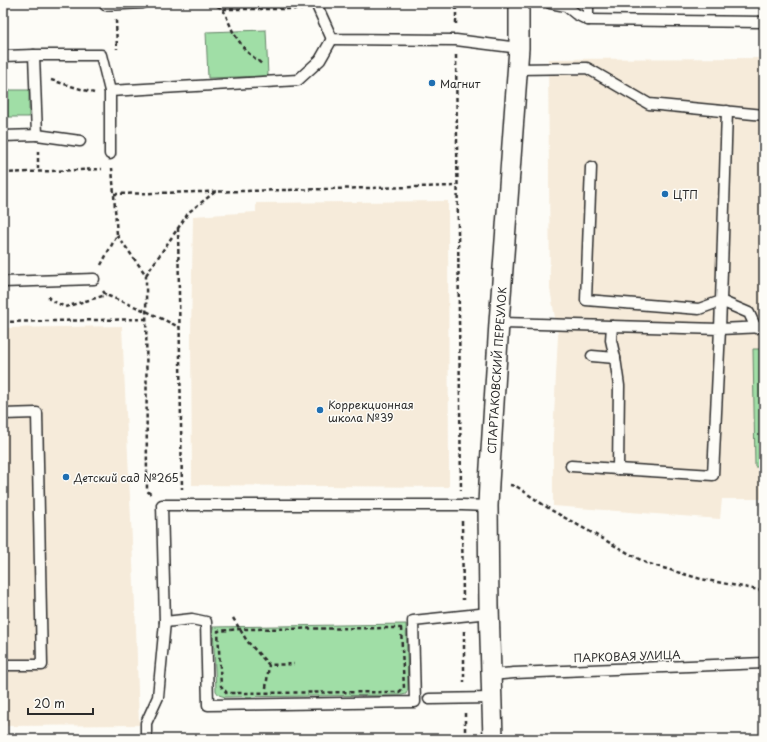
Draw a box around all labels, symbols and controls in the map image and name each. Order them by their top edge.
place label: Магнит [440,75,481,92]
marker: Магнит [427,78,437,88]
place label: ЦТП [673,186,698,203]
marker: ЦТП [660,189,670,199]
street label: СПАРТАКОВСКИЙ ПЕРЕУЛОК [482,286,510,454]
place label: Коррекционная школа №39 [328,396,414,426]
marker: Коррекционная школа №39 [315,405,325,415]
place label: Детский сад №265 [73,469,179,486]
marker: Детский сад №265 [61,472,71,482]
street label: ПАРКОВАЯ УЛИЦА [573,646,681,666]
scale bar [28,690,93,716]
text: 20 m [34,694,65,712]

